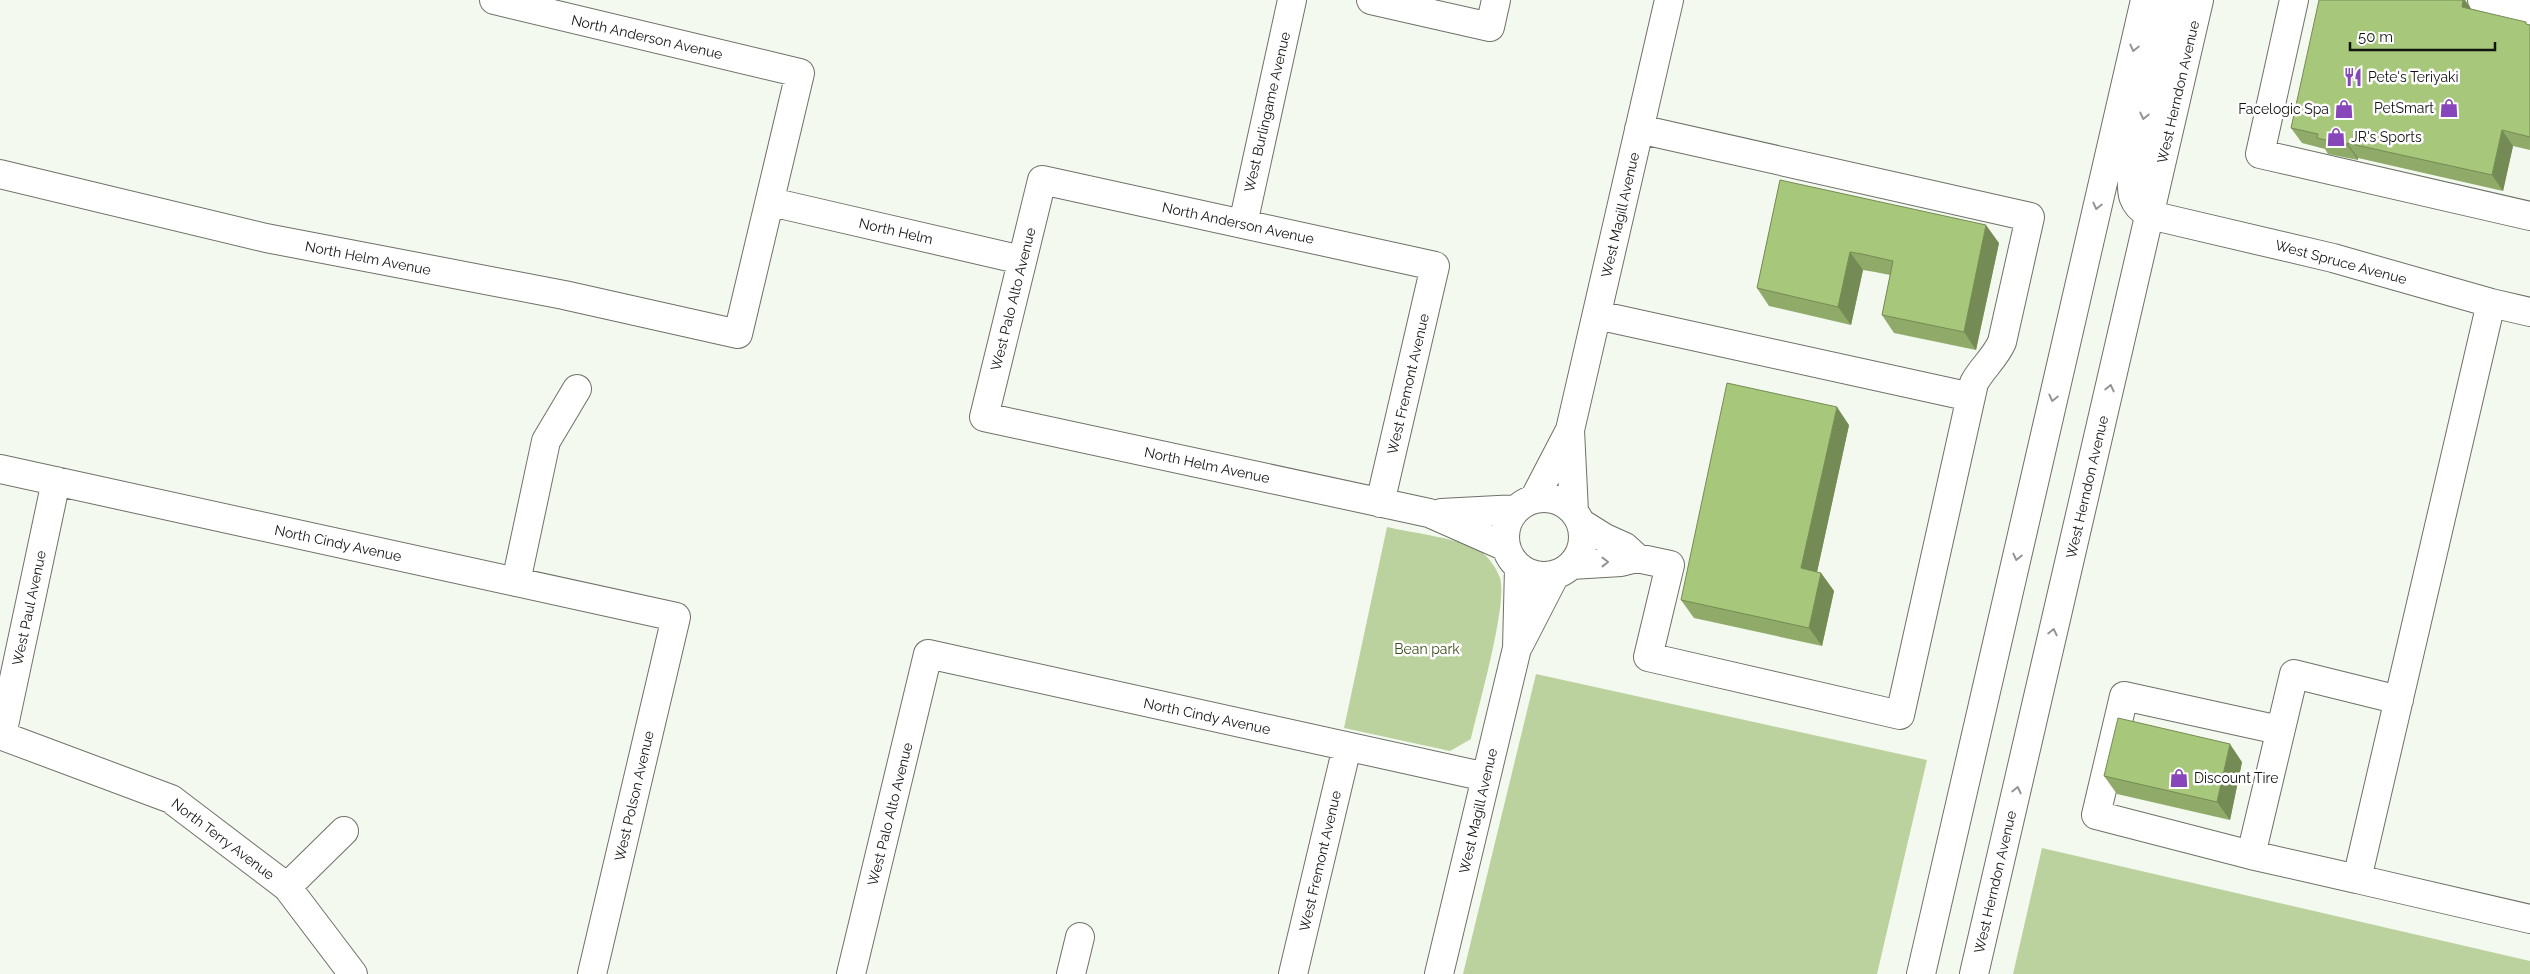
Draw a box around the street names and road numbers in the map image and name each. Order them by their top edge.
street label: North Anderson Avenue [570,12,724,62]
street label: West Herndon Avenue [2154,19,2202,165]
street label: West Burlingame Avenue [1241,30,1293,194]
street label: West Magill Avenue [1598,151,1642,279]
street label: North Anderson Avenue [1161,199,1315,247]
street label: North Helm [857,215,935,247]
street label: West Palo Alto Avenue [987,226,1039,372]
street label: West Spruce Avenue [2274,237,2408,287]
street label: North Helm Avenue [304,238,432,278]
street label: West Fremont Avenue [1384,312,1432,456]
street label: West Herndon Avenue [2063,414,2111,560]
street label: North Helm Avenue [1143,444,1271,486]
street label: North Cindy Avenue [273,522,403,564]
street label: West Paul Avenue [9,549,49,667]
street label: North Cindy Avenue [1142,695,1272,737]
street label: West Polson Avenue [611,729,657,863]
street label: West Palo Alto Avenue [864,741,916,887]
street label: West Magill Avenue [1456,747,1500,875]
street label: West Fremont Avenue [1296,789,1344,933]
street label: North Terry Avenue [168,795,278,883]
street label: West Herndon Avenue [1971,809,2019,955]

